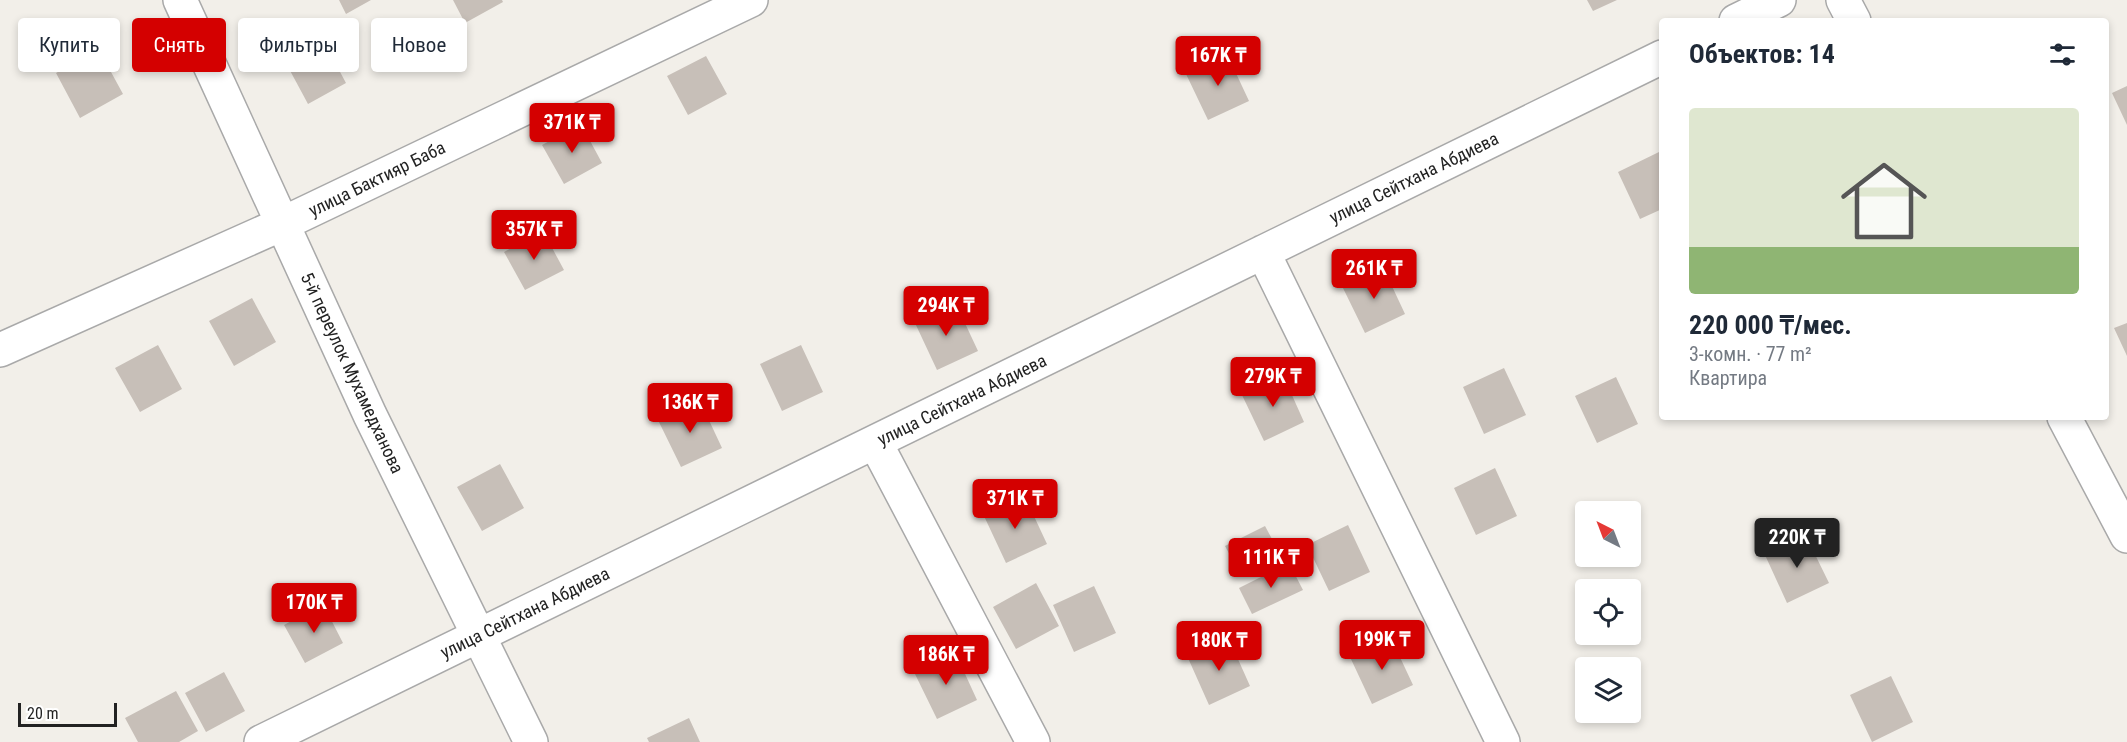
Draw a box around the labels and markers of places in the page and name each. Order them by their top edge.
pin: 167K ₸ [1169,36,1267,87]
pin: 371K ₸ [523,103,621,154]
pin: 357K ₸ [485,210,583,261]
pin: 261K ₸ [1325,249,1423,300]
pin: 294K ₸ [897,286,995,337]
pin: 279K ₸ [1224,357,1322,408]
pin: 136K ₸ [641,383,739,434]
pin: 371K ₸ [966,479,1064,530]
pin: 220K ₸ [1748,518,1846,569]
pin: 111K ₸ [1222,538,1320,589]
pin: 170K ₸ [265,583,363,634]
pin: 199K ₸ [1333,620,1431,671]
pin: 180K ₸ [1170,621,1268,672]
pin: 186K ₸ [897,635,995,686]

